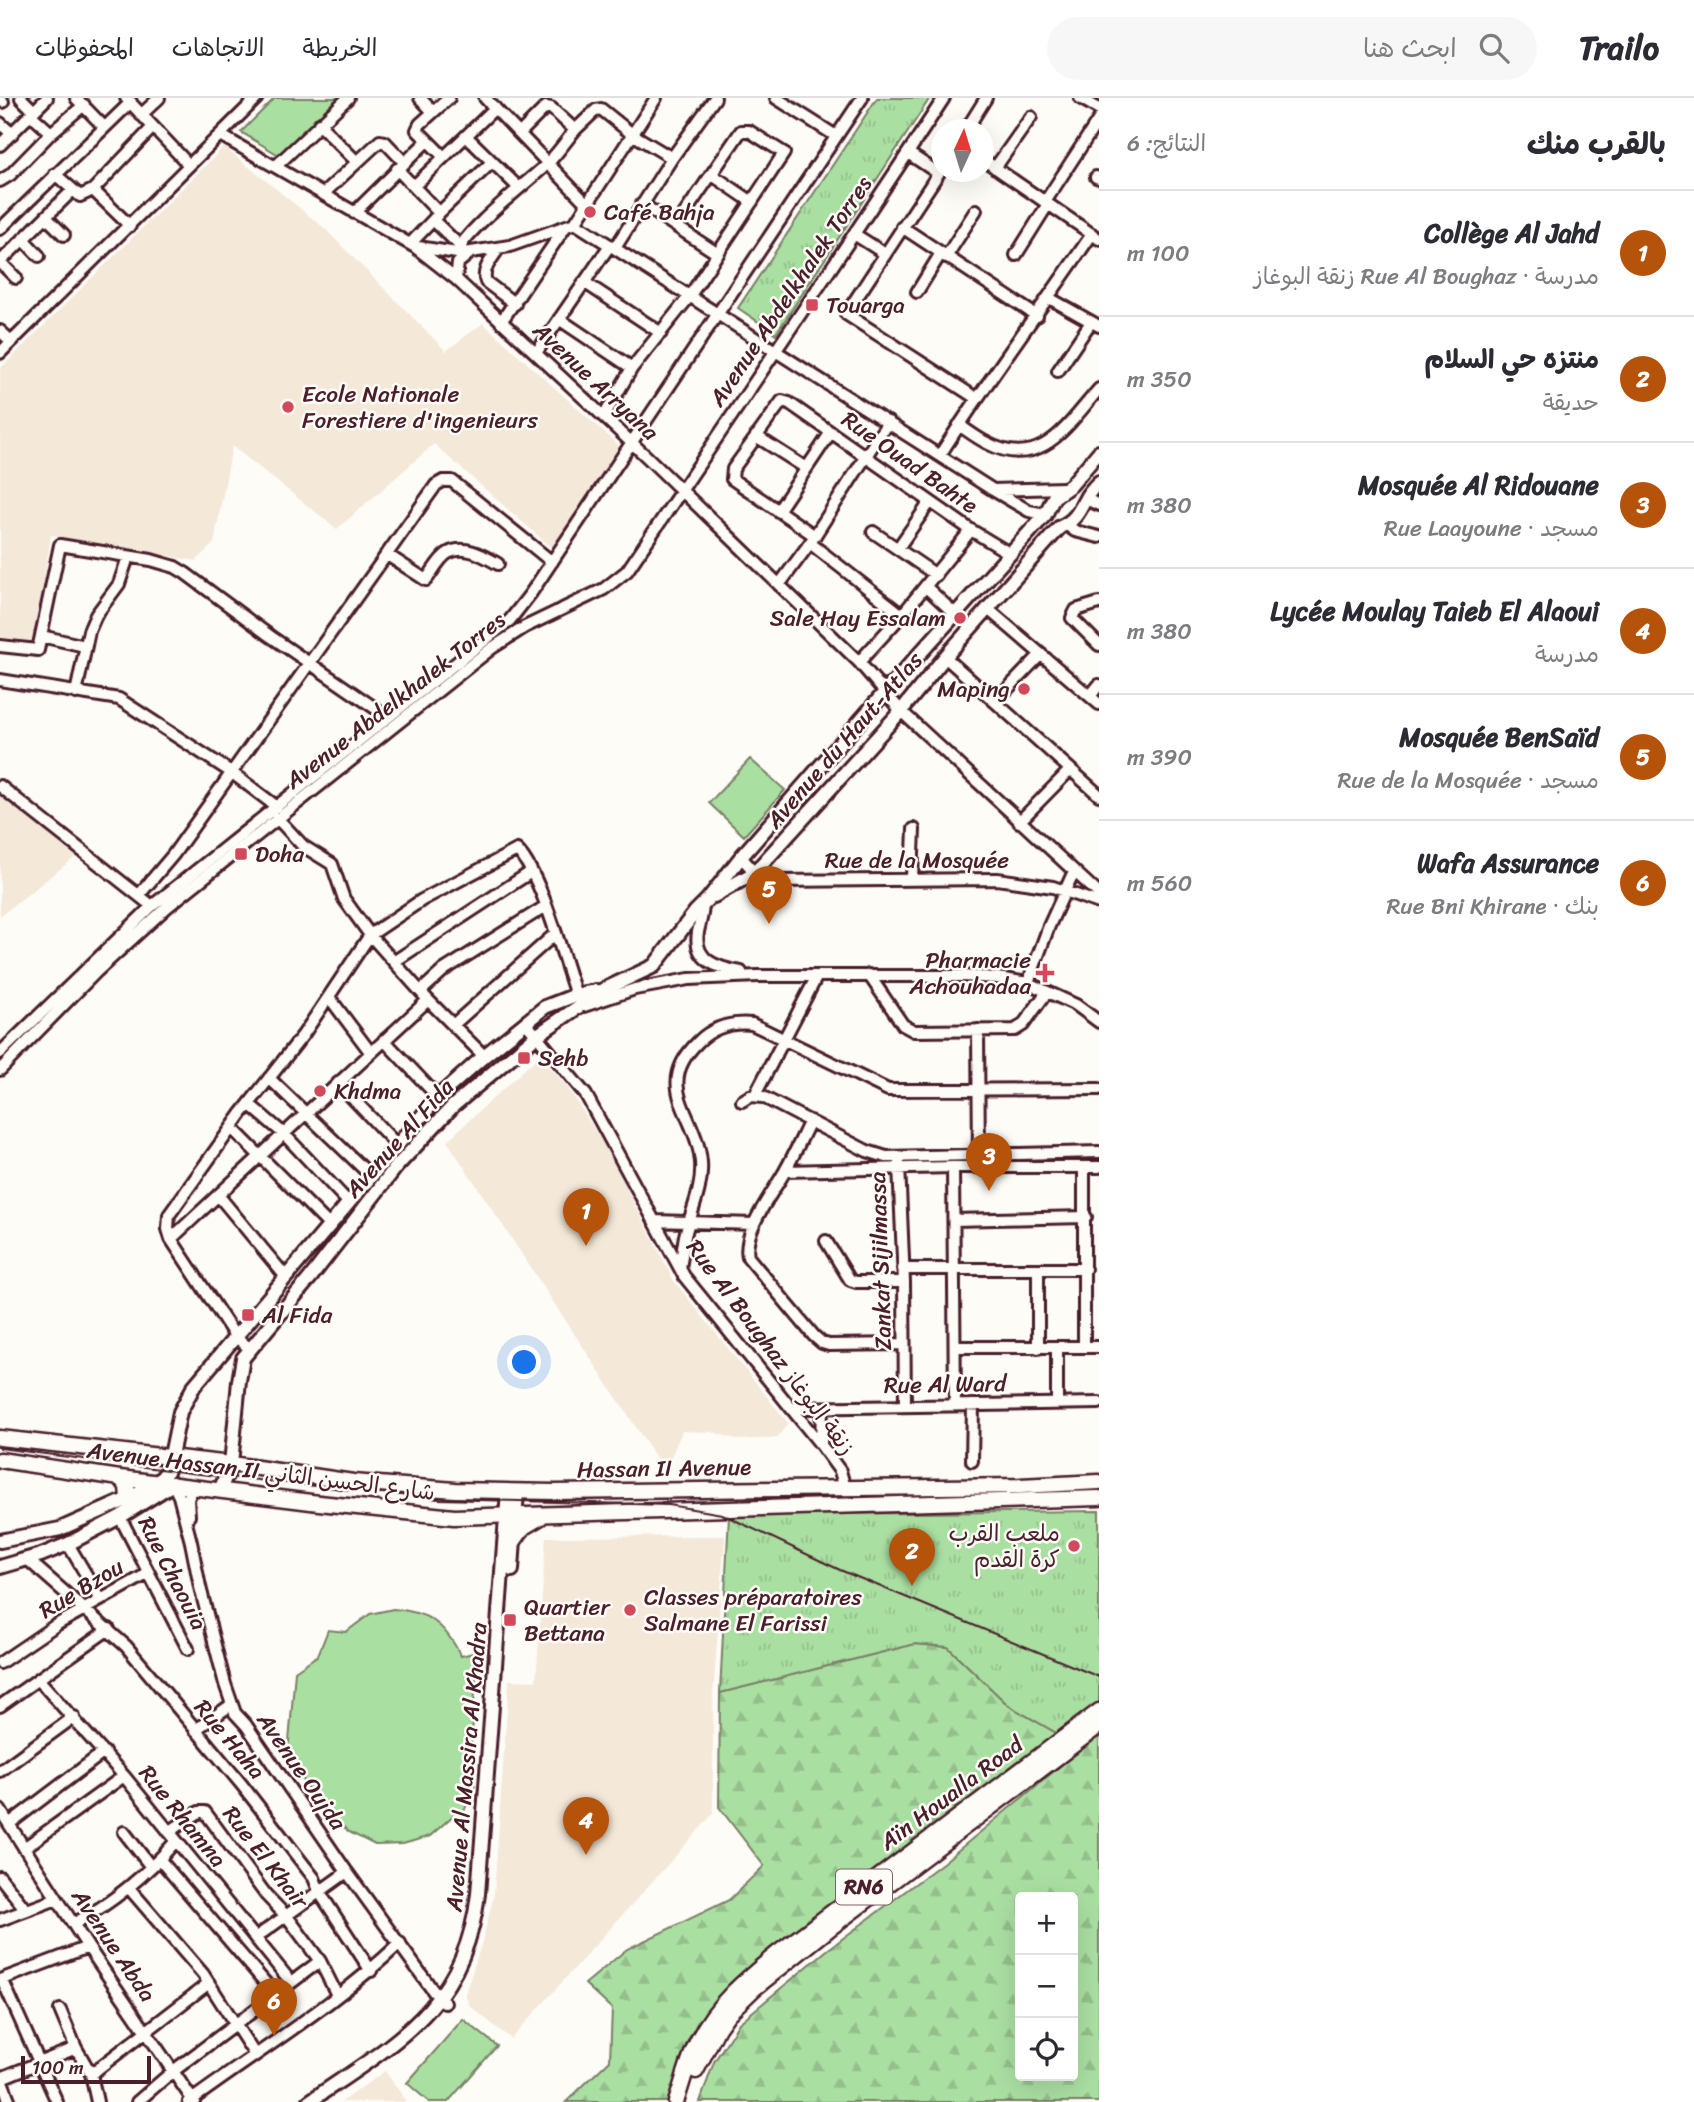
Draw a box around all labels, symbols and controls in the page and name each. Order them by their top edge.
search box [1047,17,1537,80]
text: Trailo [1579,19,1659,77]
text: ابحث هنا [1363,25,1457,71]
text: المحفوظات [35,27,134,69]
text: الاتجاهات [172,27,265,69]
text: الخريطة [303,27,377,69]
icon: search [1475,29,1513,67]
text: بالقرب منك [1527,117,1666,171]
north arrow [931,119,994,182]
text: النتائج: 6 [1127,123,1206,164]
street label: Avenue Abdelkhalek Torres [697,167,884,416]
place label: Café Bahja [604,192,715,233]
marker: Café Bahja [582,204,598,220]
text: Collège Al Jahd [1424,210,1599,256]
text: 100 m [1127,233,1190,274]
text: 1 [1638,233,1648,274]
text: مدرسة · Rue Al Boughaz زنقة البوغاز [1254,256,1599,297]
place label: Touarga [826,285,905,326]
marker: Touarga [804,297,820,313]
street label: Avenue Arryana [522,311,669,452]
text: منتزه حي السلام [1424,336,1599,382]
text: 350 m [1127,359,1192,400]
text: 2 [1636,359,1650,400]
place label: Ecole Nationale Forestiere d'ingenieurs [302,374,538,441]
text: حديقة [1543,382,1599,423]
marker: Ecole Nationale Forestiere d'ingenieurs [280,399,296,415]
street label: Rue Ouad Bahte [833,400,987,525]
text: Mosquée Al Ridouane [1358,462,1599,508]
text: 380 m [1127,485,1192,526]
text: 3 [1637,485,1649,526]
text: مسجد · Rue Laayoune [1384,508,1599,549]
text: Lycée Moulay Taieb El Alaoui [1270,588,1599,634]
place label: Sale Hay Essalam [770,598,946,639]
street label: Avenue Abdelkhalek Torres [275,600,515,801]
marker: Sale Hay Essalam [952,610,968,626]
text: 380 m [1127,611,1192,652]
text: 4 [1636,611,1650,652]
text: مدرسة [1535,634,1599,675]
street label: Avenue du Haut-Atlas [755,642,934,839]
place label: Maping [937,669,1010,710]
marker: Maping [1016,681,1032,697]
text: Mosquée BenSaïd [1399,714,1599,760]
text: 390 m [1127,737,1192,778]
text: 5 [1636,737,1650,778]
text: مسجد · Rue de la Mosquée [1337,760,1599,801]
place label: Doha [255,834,304,875]
street label: Rue de la Mosquée [825,840,1009,881]
text: Wafa Assurance [1417,840,1599,886]
marker: Doha [233,846,249,862]
text: 560 m [1127,863,1192,904]
text: 6 [1636,863,1650,904]
pin: 5 [746,866,792,924]
text: بنك · Rue Bni Khirane [1386,886,1599,927]
place label: Pharmacie Achouhadaa [909,940,1031,1007]
marker: Pharmacie Achouhadaa [1037,965,1053,981]
place label: Sehb [538,1038,589,1079]
marker: Sehb [516,1050,532,1066]
street label: Avenue Al Fida [333,1069,465,1208]
place label: Khdma [334,1071,401,1112]
marker: Khdma [312,1083,328,1099]
pin: 3 [966,1133,1012,1191]
street label: Zankat Sijilmassa [857,1171,904,1351]
pin: 1 [563,1188,609,1246]
street label: Rue Al Boughaz زنقة البوغاز [675,1230,866,1465]
place label: Al Fida [261,1295,333,1336]
marker: Al Fida [240,1307,256,1323]
your location [507,1345,541,1379]
street label: Rue Al Ward [883,1363,1009,1406]
street label: Avenue Hassan II شارع الحسن الثاني [84,1430,437,1513]
street label: Hassan II Avenue [576,1446,752,1491]
street label: Rue Chaouia [126,1509,219,1638]
place label: ملعب القرب كرة القدم [949,1513,1060,1580]
pin: 2 [889,1528,935,1586]
marker: ملعب القرب كرة القدم [1066,1538,1082,1554]
street label: Rue Bzou [31,1546,132,1630]
place label: Classes préparatoires Salmane El Farissi [644,1577,862,1644]
place label: Quartier Bettana [524,1587,611,1654]
marker: Classes préparatoires Salmane El Farissi [622,1602,638,1618]
marker: Quartier Bettana [502,1612,518,1628]
street label: Avenue Al Massira Al Khadra [433,1620,500,1914]
street label: Rue Haha [183,1690,276,1789]
street label: Avenue Oujda [245,1703,358,1840]
street label: Aïn Houalla Road [870,1724,1034,1862]
street label: Rue Rhamna [128,1755,237,1877]
street label: Rue El Khair [212,1796,321,1920]
pin: 4 [563,1797,609,1855]
road number: RN6 [836,1870,892,1904]
street label: Avenue Abda [60,1879,167,2011]
map controls [1015,1892,1078,2081]
button: + [1015,1892,1078,1955]
button: − [1015,1955,1078,2018]
pin: 6 [251,1978,297,2036]
button: locate [1015,2018,1078,2081]
text: 100 m [32,2051,84,2084]
scale bar [21,2053,150,2085]

